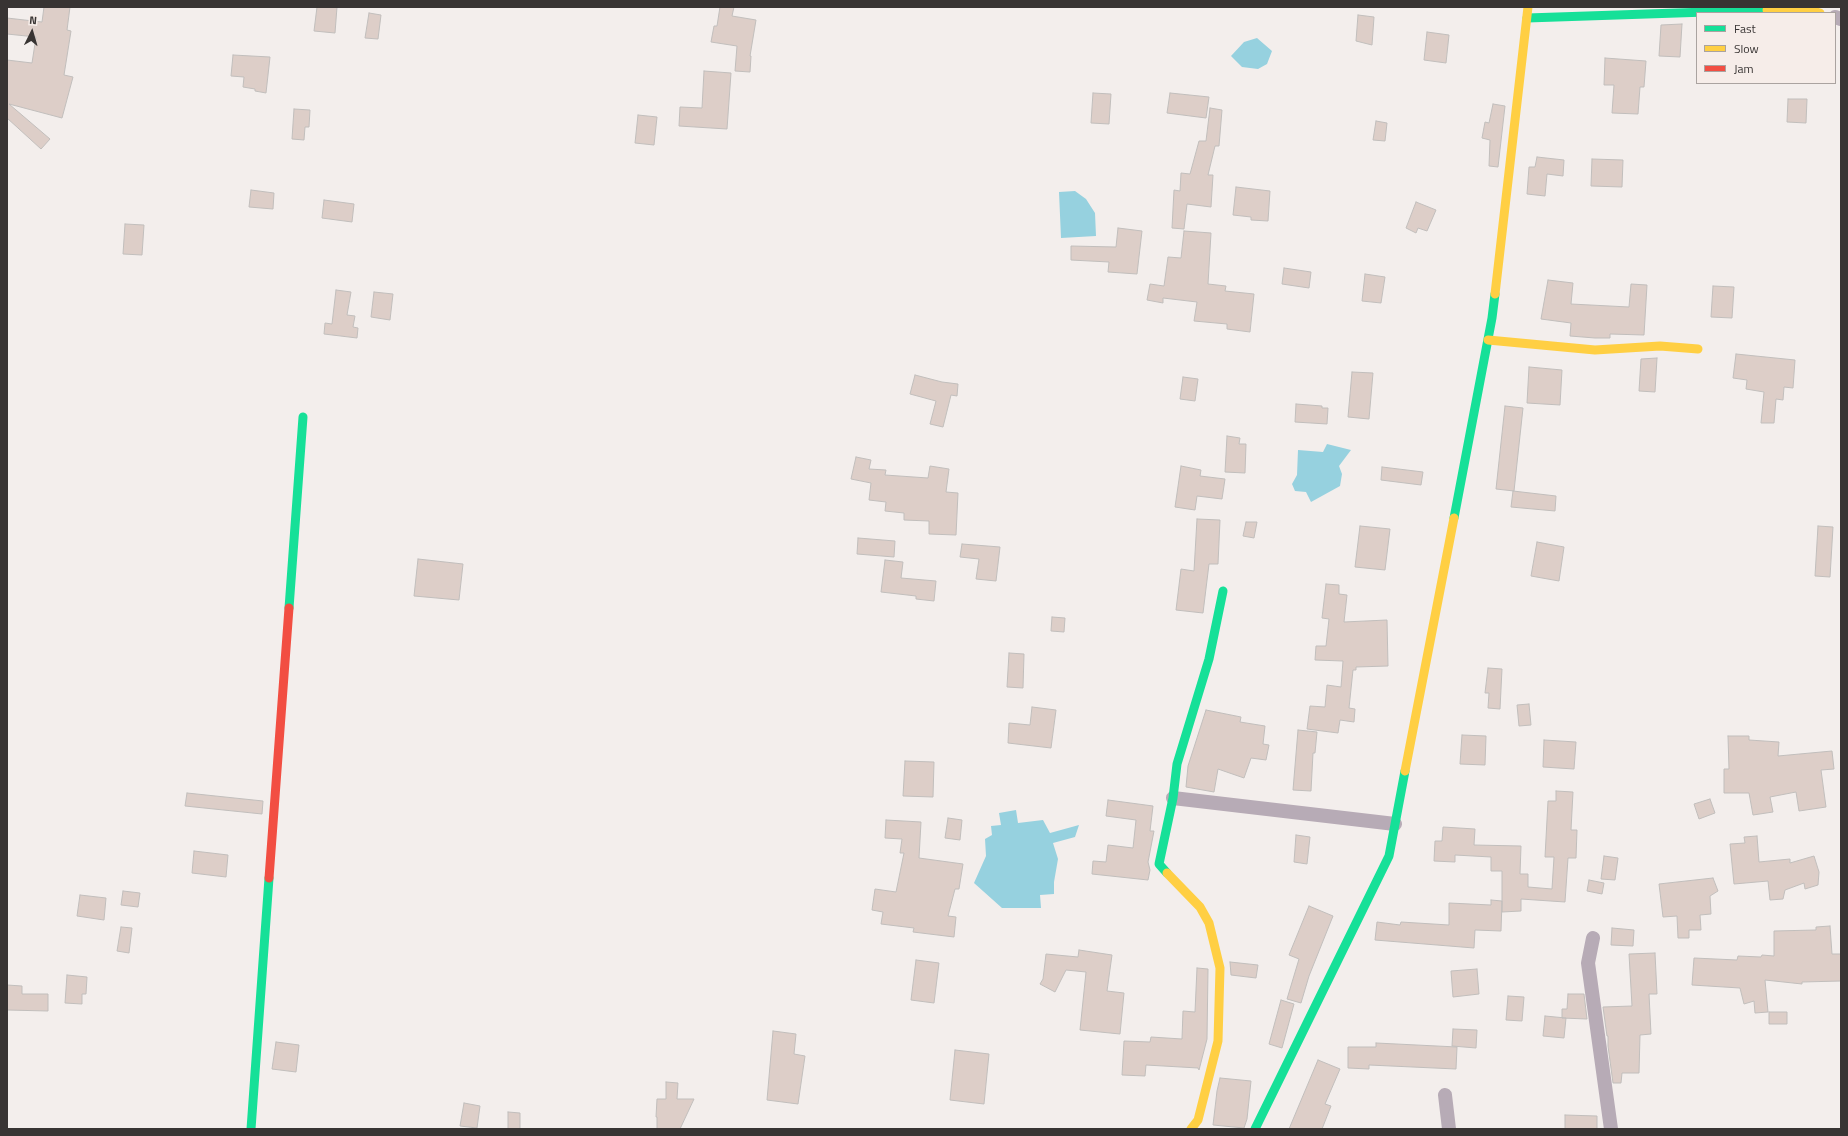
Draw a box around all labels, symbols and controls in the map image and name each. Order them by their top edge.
north arrow [12,12,52,52]
text: N [29,12,38,28]
legend [1696,12,1836,84]
text: Fast [1734,19,1756,38]
text: Slow [1734,39,1759,58]
text: Jam [1734,59,1754,78]

